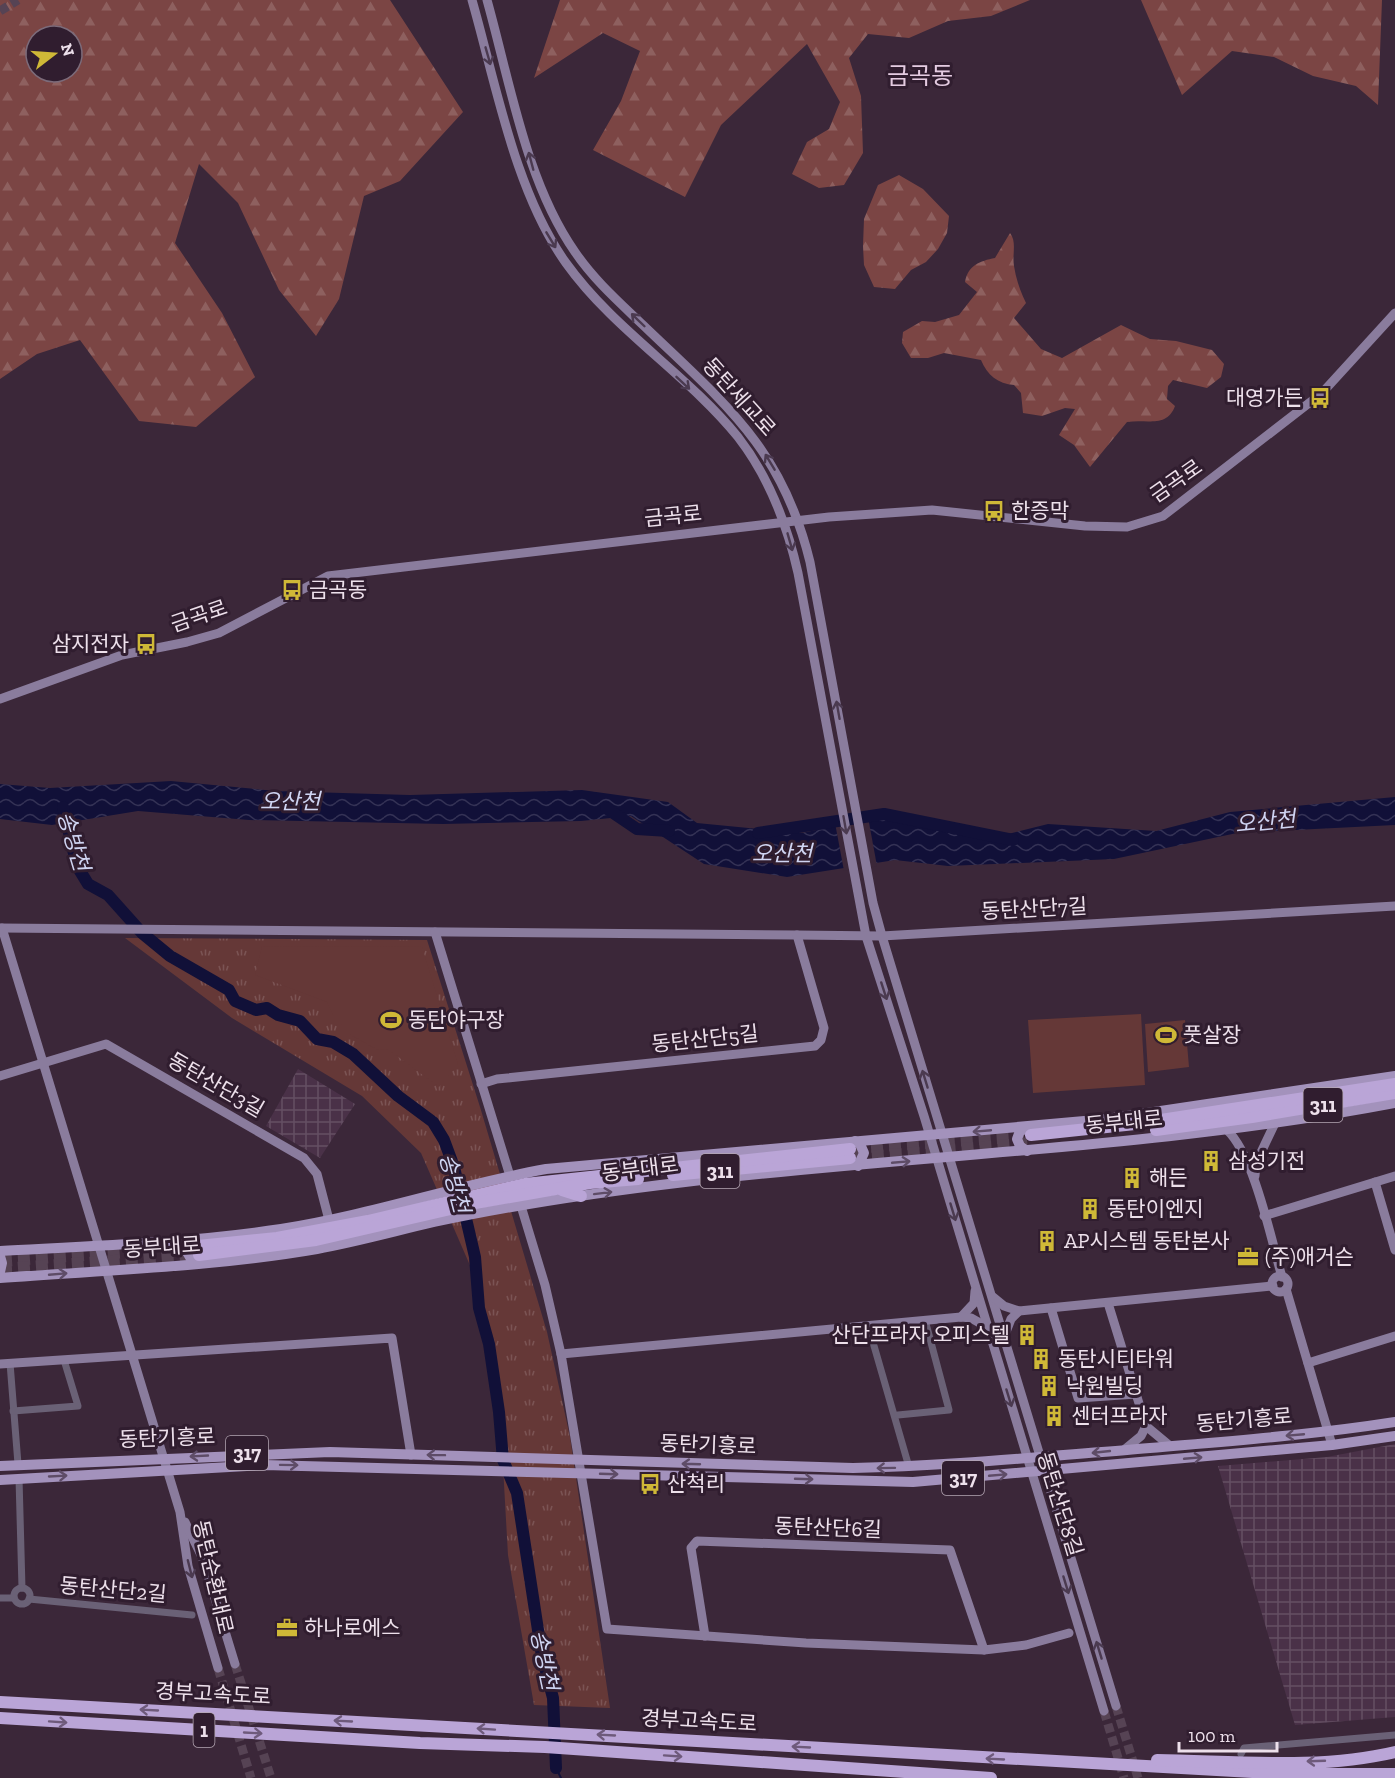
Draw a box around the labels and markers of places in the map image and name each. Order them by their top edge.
place label: 대영가든 [1226,385,1303,410]
bus stop icon: 대영가든 [1308,386,1332,410]
place label: 한증막 [1011,498,1069,523]
bus stop icon: 한증막 [982,499,1006,523]
place label: 금곡동 [309,577,367,602]
bus stop icon: 금곡동 [280,578,304,602]
place label: 삼지전자 [52,631,129,656]
bus stop icon: 삼지전자 [134,632,158,656]
place label: 동탄야구장 [408,1007,505,1032]
sports icon: 동탄야구장 [379,1008,403,1032]
place label: 풋살장 [1183,1022,1241,1047]
sports icon: 풋살장 [1154,1023,1178,1047]
place label: 삼성기전 [1228,1148,1305,1173]
building icon: 삼성기전 [1199,1149,1223,1173]
place label: 해든 [1149,1165,1188,1190]
building icon: 해든 [1120,1166,1144,1190]
place label: 동탄이엔지 [1107,1196,1204,1221]
building icon: 동탄이엔지 [1078,1197,1102,1221]
place label: AP시스템 동탄본사 [1064,1228,1230,1253]
building icon: AP시스템 동탄본사 [1035,1229,1059,1253]
place label: (주)애거슨 [1265,1244,1354,1269]
office icon: (주)애거슨 [1236,1245,1260,1269]
place label: 산단프라자 오피스텔 [831,1322,1010,1347]
building icon: 산단프라자 오피스텔 [1015,1323,1039,1347]
place label: 동탄시티타워 [1058,1346,1174,1371]
building icon: 동탄시티타워 [1029,1347,1053,1371]
place label: 낙원빌딩 [1066,1373,1143,1398]
building icon: 낙원빌딩 [1037,1374,1061,1398]
place label: 센터프라자 [1071,1403,1168,1428]
building icon: 센터프라자 [1042,1404,1066,1428]
place label: 산척리 [667,1471,725,1496]
bus stop icon: 산척리 [638,1472,662,1496]
place label: 하나로에스 [304,1615,401,1640]
office icon: 하나로에스 [275,1616,299,1640]

